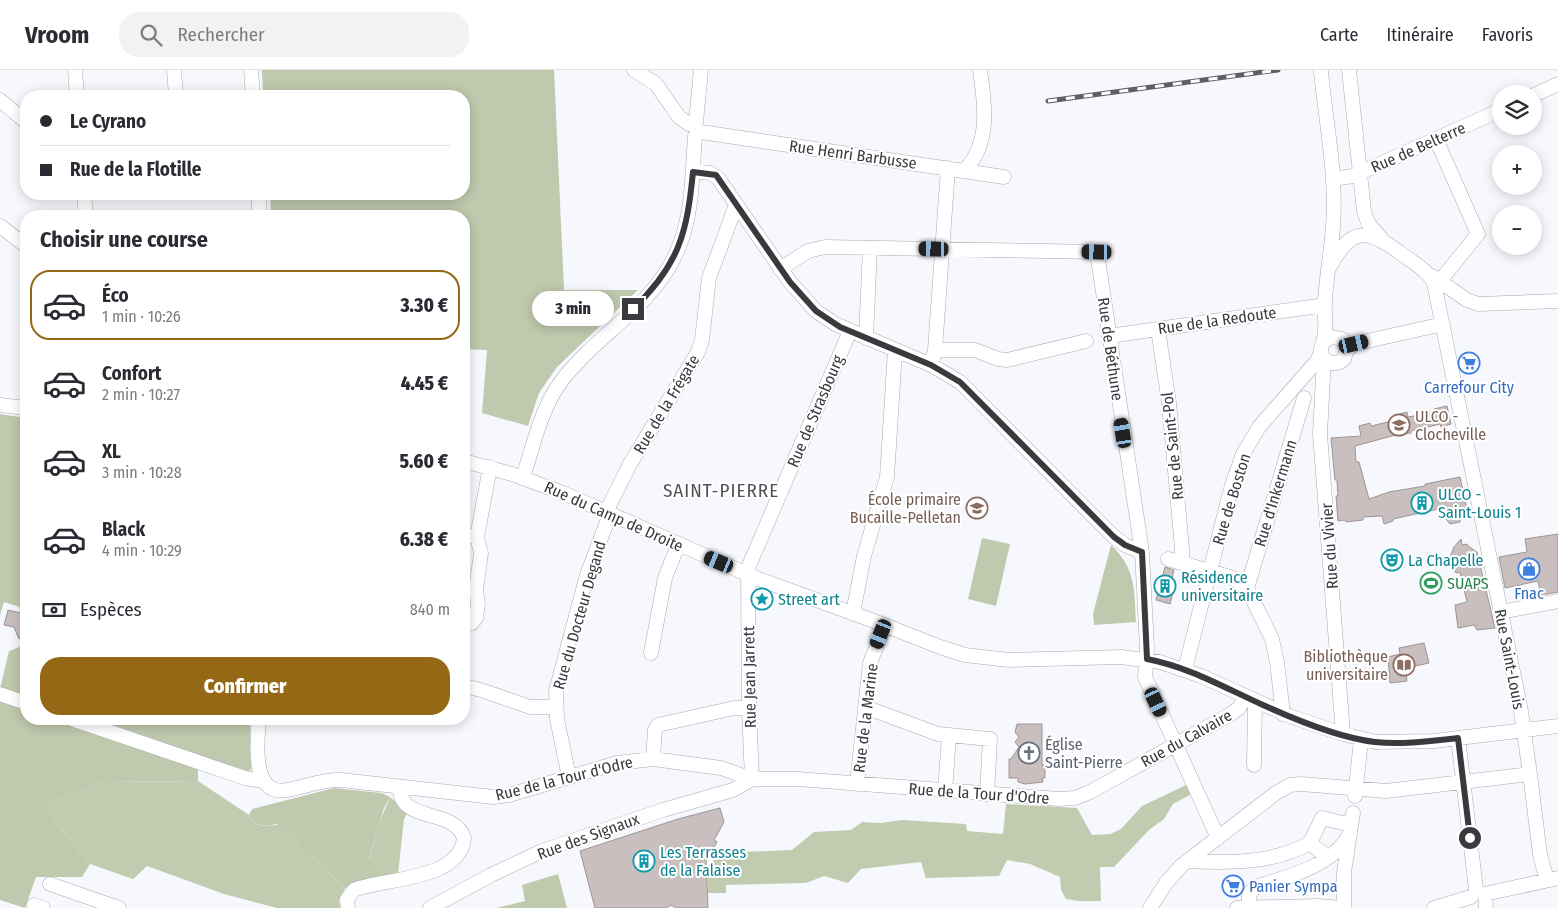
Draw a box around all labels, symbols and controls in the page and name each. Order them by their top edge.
search box [119,12,469,57]
text: Vroom [25,21,89,49]
icon: search [137,21,165,49]
text: Rechercher [177,23,265,46]
text: Carte [1320,24,1358,46]
text: Itinéraire [1386,24,1454,46]
text: Favoris [1482,24,1533,46]
map controls [1492,85,1542,255]
button: layers [1492,85,1542,135]
text: Le Cyrano [70,110,146,133]
street label: Rue de Belterre [1368,118,1468,177]
street label: Rue Henri Barbusse [788,136,918,173]
button: + [1492,145,1542,195]
text: Rue de la Flotille [70,158,202,181]
button: − [1492,205,1542,255]
text: Choisir une course [40,226,208,253]
car [918,241,949,257]
car [1081,244,1112,260]
icon: car [42,283,87,328]
text: Éco [102,284,129,307]
callout: 3 min [533,292,616,326]
text: 3.30 € [400,294,448,317]
street label: Rue de Béthune [1094,296,1127,402]
route end [622,298,644,320]
text: 3 min [555,299,591,318]
street label: Rue de la Redoute [1157,303,1278,338]
text: 1 min · 10:26 [102,307,181,326]
car [1337,333,1370,355]
street label: Rue de la Frégate [629,351,704,457]
supermarket icon: Carrefour City [1457,351,1481,375]
street label: Rue de Strasbourg [783,352,848,470]
icon: car [42,361,87,406]
text: Confort [102,362,162,385]
text: 4.45 € [401,372,448,395]
place label: Carrefour City [1424,378,1515,397]
text: 2 min · 10:27 [102,385,180,404]
street label: Rue de Saint-Pol [1157,391,1188,501]
place label: ULCO - Clocheville [1415,407,1486,444]
school or university icon: ULCO - Clocheville [1387,413,1411,437]
car [1113,417,1132,449]
street label: Rue d'Inkermann [1250,437,1301,549]
icon: car [42,439,87,484]
text: XL [102,440,121,463]
text: 5.60 € [400,450,448,473]
street label: Rue de Boston [1209,451,1254,547]
text: 3 min · 10:28 [102,463,182,482]
street label: Rue du Camp de Droite [541,477,686,556]
district label: SAINT-PIERRE [663,479,779,502]
place label: ULCO - Saint-Louis 1 [1438,485,1521,522]
place label: École primaire Bucaille-Pelletan [850,490,961,527]
building icon: ULCO - Saint-Louis 1 [1410,491,1434,515]
school or university icon: École primaire Bucaille-Pelletan [965,496,989,520]
street label: Rue du Vivier [1317,502,1342,590]
icon: car [42,517,87,562]
text: Black [102,518,145,541]
text: 6.38 € [400,528,448,551]
street label: Rue du Docteur Degand [549,539,610,692]
text: 4 min · 10:29 [102,541,182,560]
theatre icon: La Chapelle [1380,548,1404,572]
car [702,549,735,575]
place label: La Chapelle [1408,551,1484,570]
shop icon: Fnac [1517,557,1541,581]
place label: Résidence universitaire [1181,568,1263,605]
sports icon: SUAPS [1419,571,1443,595]
building icon: Résidence universitaire [1153,574,1177,598]
place label: SUAPS [1447,574,1489,593]
place label: Fnac [1514,584,1544,603]
place icon: Street art [750,587,774,611]
place label: Street art [778,590,841,609]
icon: cash [40,596,68,624]
text: Espèces [80,598,142,621]
text: 840 m [410,600,450,619]
street label: Rue Saint-Louis [1490,607,1529,711]
car [868,617,893,651]
street label: Rue Jean Jarrett [739,625,760,728]
place label: Bibliothèque universitaire [1304,647,1388,684]
library icon: Bibliothèque universitaire [1392,653,1416,677]
button: Confirmer [40,657,450,715]
street label: Rue de la Marine [849,662,882,774]
car [1142,685,1169,719]
street label: Rue du Calvaire [1137,706,1235,771]
place label: Église Saint-Pierre [1045,735,1123,772]
church icon: Église Saint-Pierre [1017,741,1041,765]
street label: Rue de la Tour d'Odre [493,752,635,805]
street label: Rue de la Tour d'Odre [908,779,1050,808]
street label: Rue des Signaux [535,809,642,864]
route start [1459,827,1481,849]
place label: Les Terrasses de la Falaise [660,843,746,880]
building icon: Les Terrasses de la Falaise [632,849,656,873]
supermarket icon: Panier Sympa [1221,874,1245,898]
place label: Panier Sympa [1249,877,1338,896]

